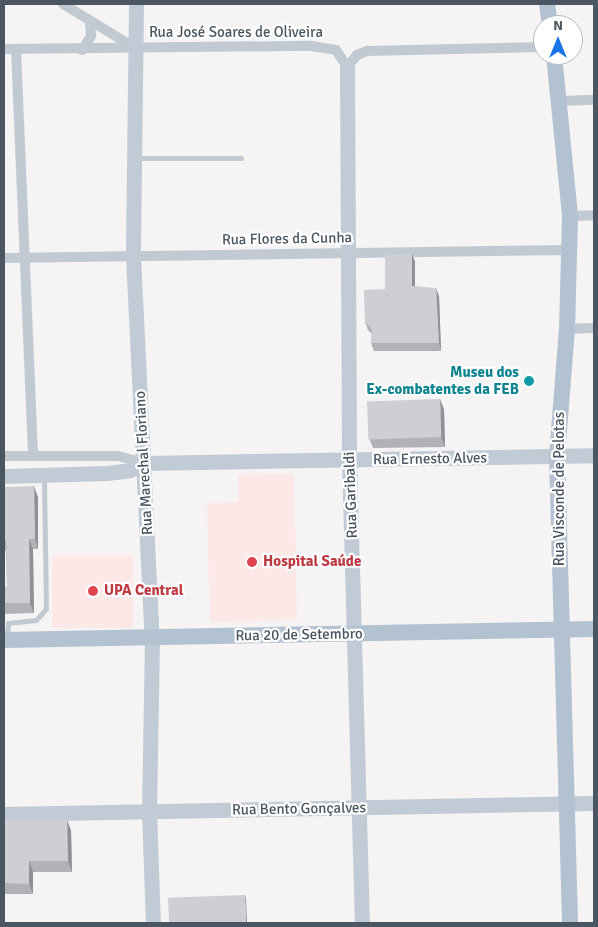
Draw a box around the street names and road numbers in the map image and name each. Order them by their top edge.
street label: Rua José Soares de Oliveira [149,24,323,42]
street label: Rua Flores da Cunha [222,229,352,249]
street label: Rua Marechal Floriano [131,391,157,535]
street label: Rua Visconde de Pelotas [551,412,569,566]
street label: Rua Ernesto Alves [373,449,487,469]
street label: Rua Garibaldi [340,451,362,539]
street label: Rua 20 de Setembro [235,625,363,645]
street label: Rua Bento Gonçalves [232,799,366,819]

